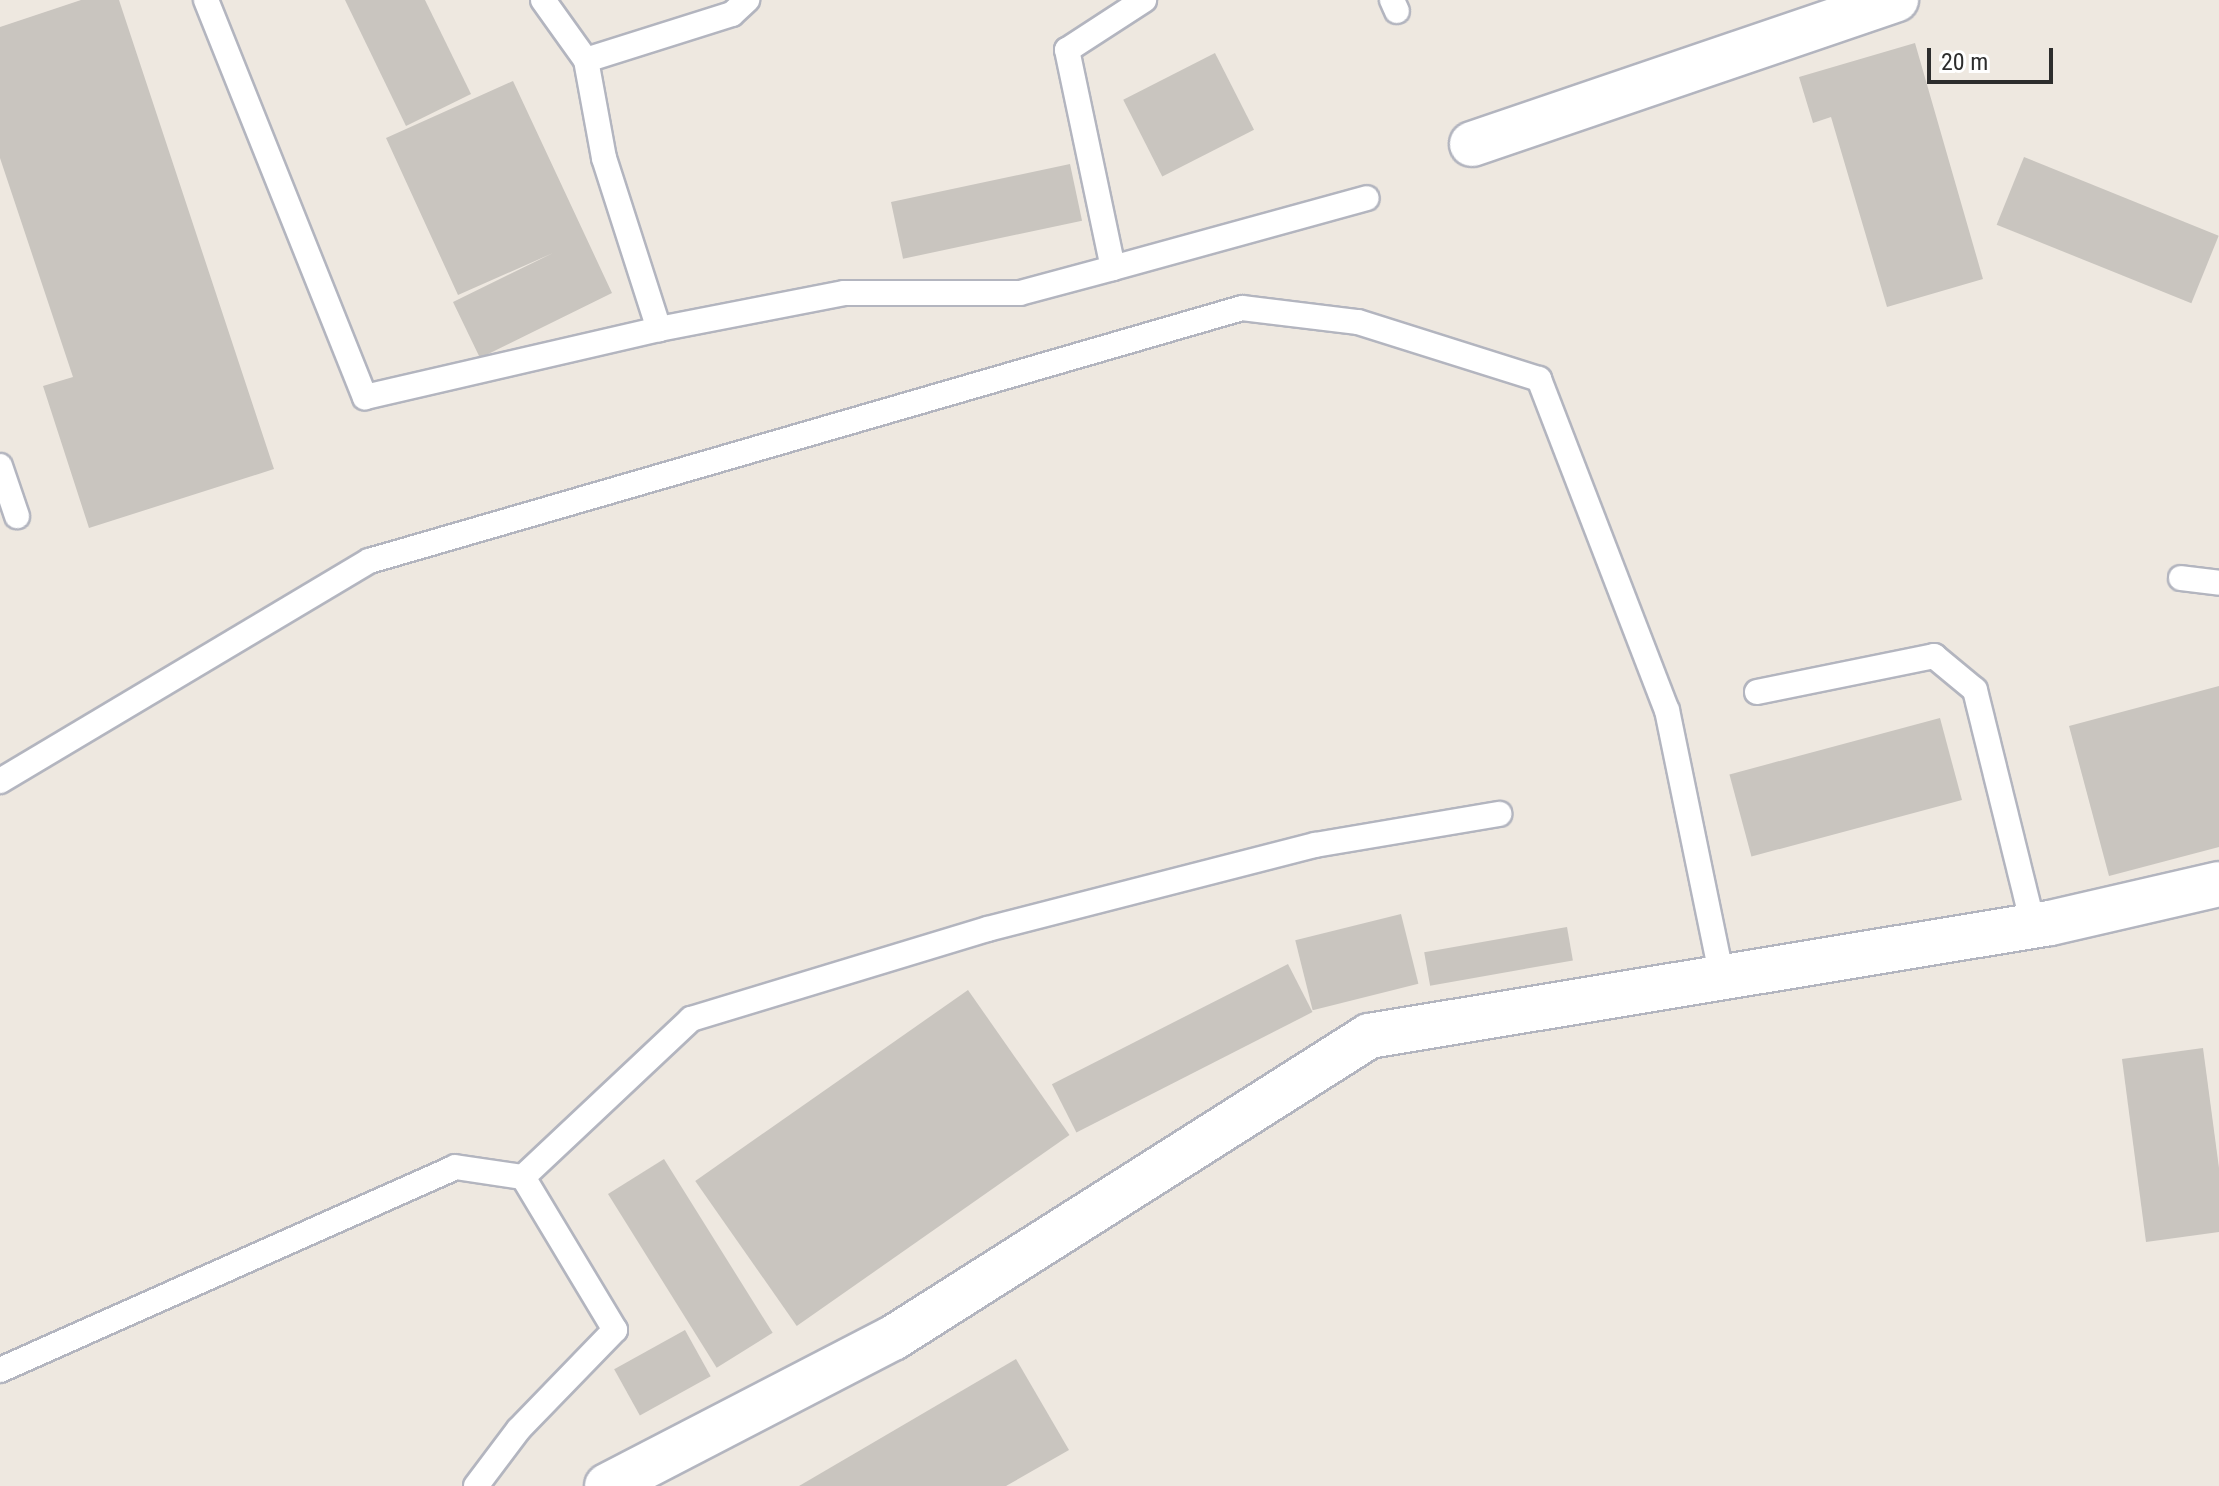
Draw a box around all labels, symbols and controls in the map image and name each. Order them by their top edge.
scale bar [1931,32,2057,82]
text: 20 m [1941,48,1988,76]

